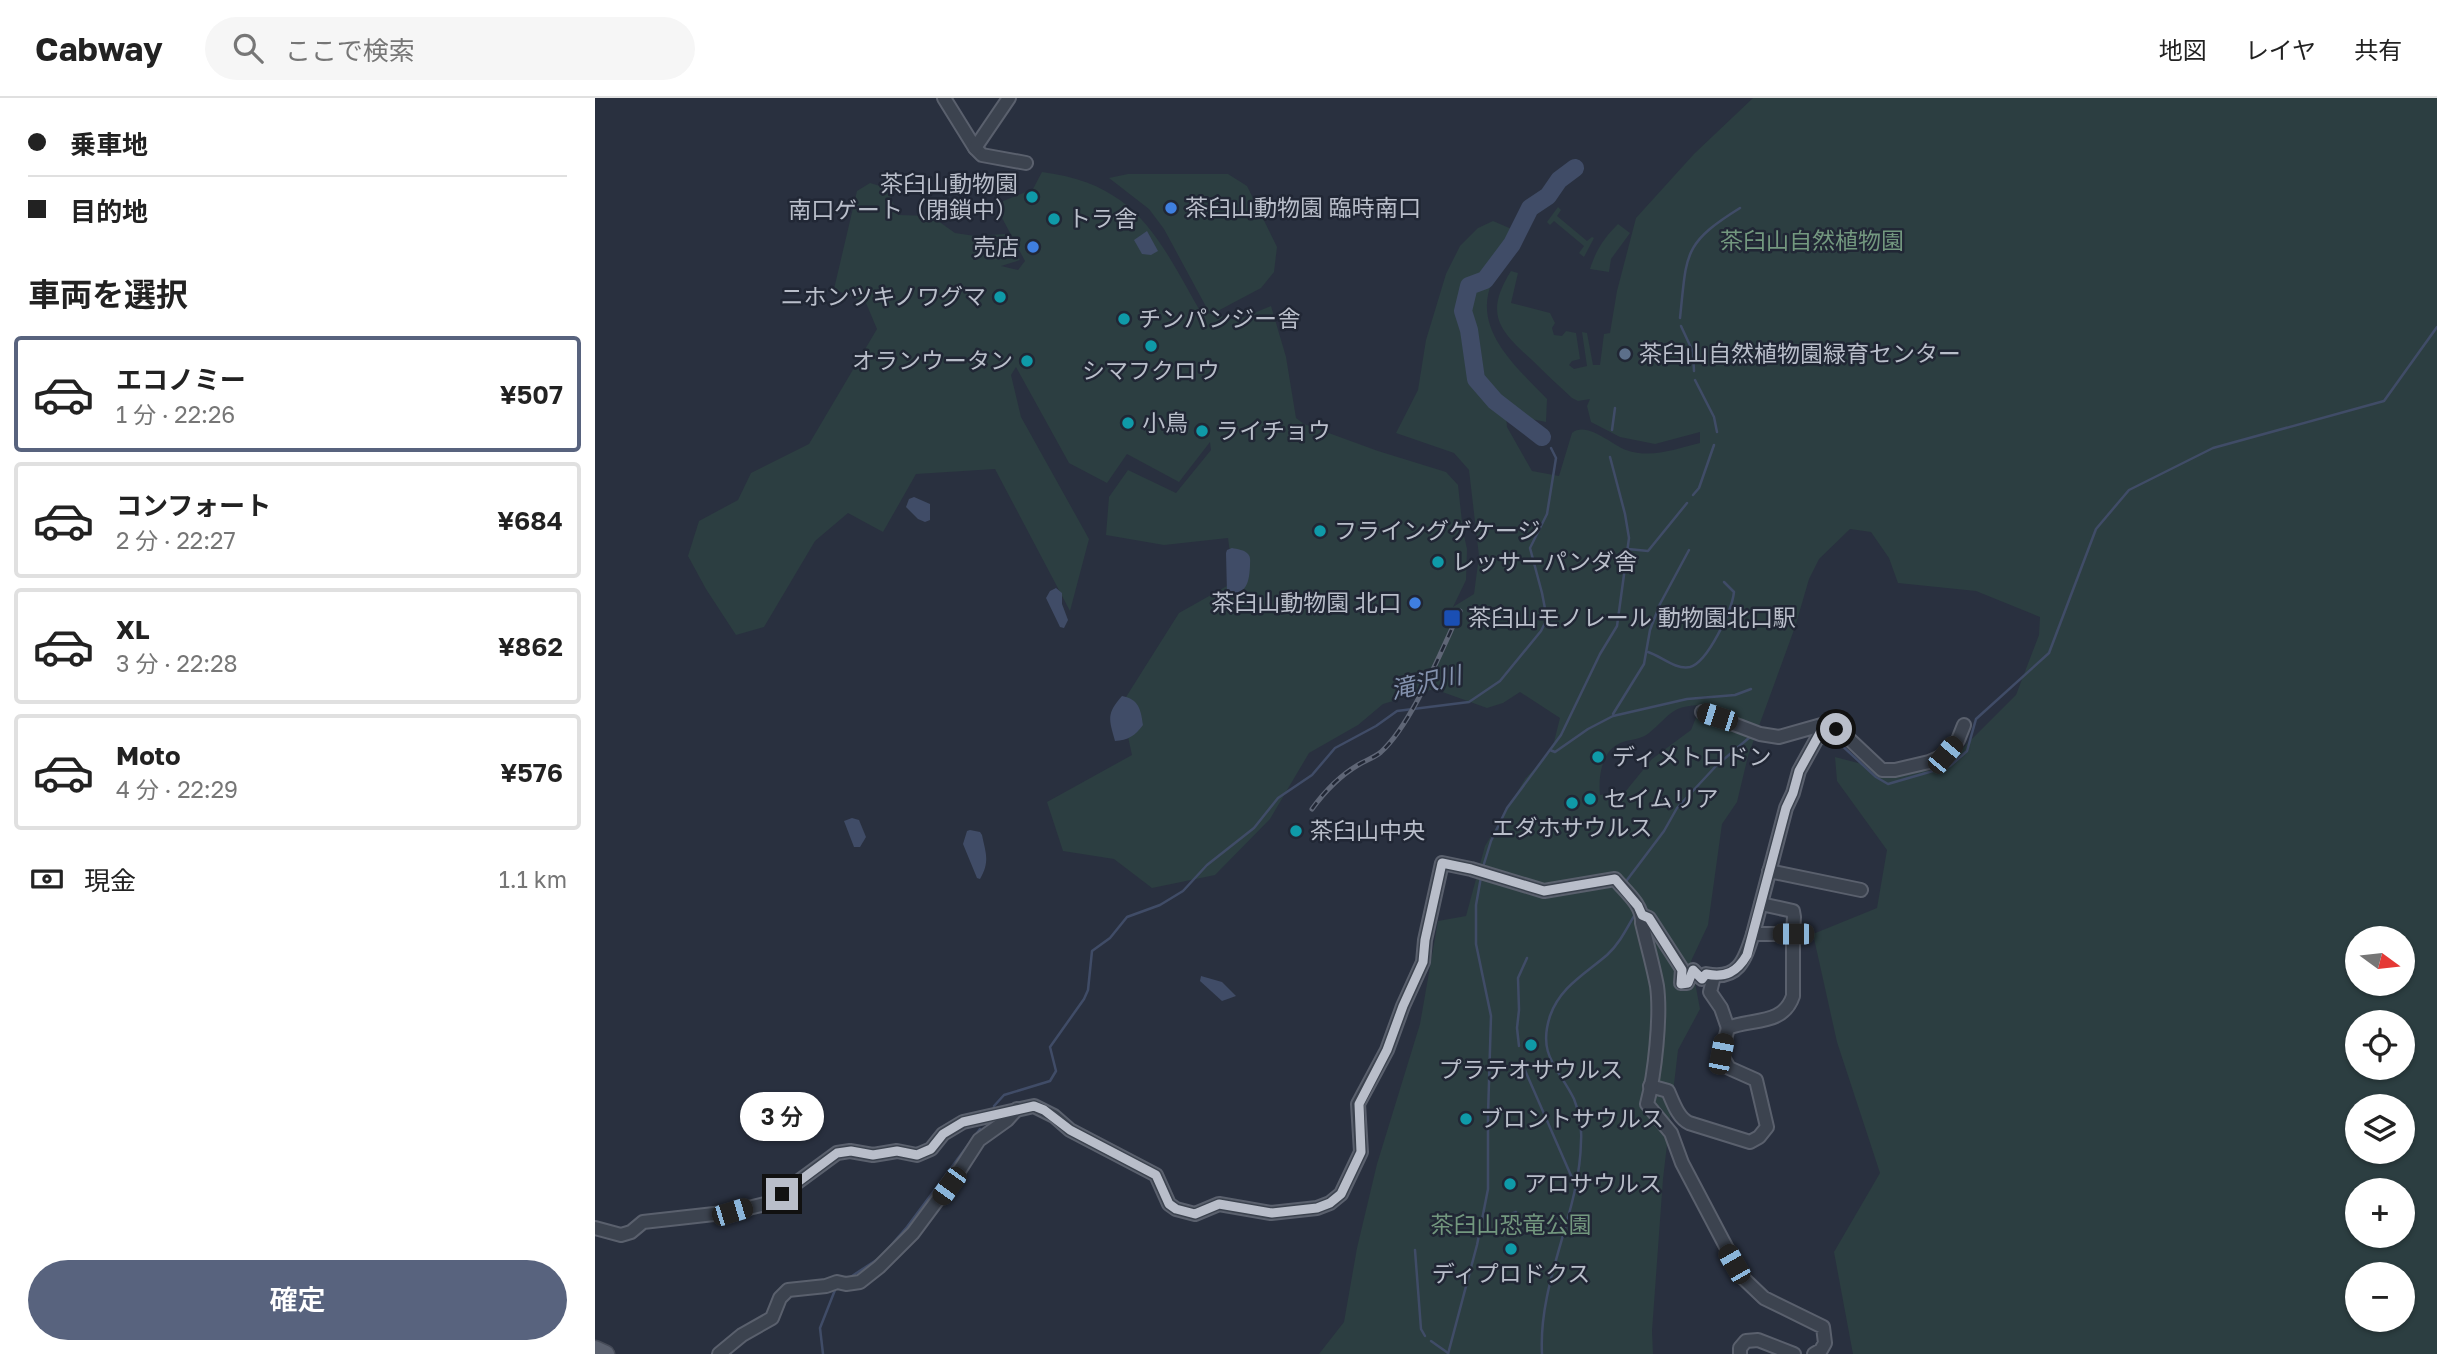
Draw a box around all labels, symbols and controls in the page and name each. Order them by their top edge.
search box [205,17,695,80]
text: Cabway [35,29,163,68]
icon: search [229,29,267,67]
text: ここで検索 [285,35,415,66]
text: 地図 [2159,35,2207,64]
text: レイヤ [2245,35,2316,64]
text: 共有 [2354,35,2402,64]
text: 乗車地 [70,129,148,160]
place label: 茶臼山動物園 南口ゲート（閉鎖中） [788,169,1018,223]
marker: 茶臼山動物園 南口ゲート（閉鎖中） [1024,189,1040,205]
place label: 茶臼山動物園 臨時南口 [1185,193,1421,221]
text: 目的地 [70,196,148,227]
marker: 茶臼山動物園 臨時南口 [1163,200,1179,216]
place label: トラ舎 [1068,204,1137,232]
marker: トラ舎 [1046,211,1062,227]
park label: 茶臼山自然植物園 [1720,226,1904,254]
place label: 売店 [973,232,1019,260]
marker: 売店 [1025,239,1041,255]
text: 車両を選択 [28,275,188,313]
place label: ニホンツキノワグマ [781,282,986,310]
marker: ニホンツキノワグマ [992,289,1008,305]
place label: チンパンジー舎 [1138,304,1300,332]
marker: チンパンジー舎 [1116,311,1132,327]
marker: シマフクロウ [1143,338,1159,354]
place label: 茶臼山自然植物園緑育センター [1639,339,1961,367]
place label: オランウータン [852,346,1013,374]
marker: 茶臼山自然植物園緑育センター [1617,346,1633,362]
marker: オランウータン [1019,353,1035,369]
place label: シマフクロウ [1082,356,1220,384]
icon: car [32,363,95,426]
text: エコノミー [116,364,246,395]
text: ¥507 [500,379,563,410]
text: 1 分 · 22:26 [116,400,235,428]
place label: 小鳥 [1142,408,1188,436]
marker: 小鳥 [1120,415,1136,431]
place label: ライチョウ [1216,416,1331,444]
marker: ライチョウ [1194,423,1210,439]
icon: car [32,489,95,552]
text: コンフォート [116,490,271,521]
text: ¥684 [497,505,563,536]
place label: フライングゲケージ [1334,516,1541,544]
marker: フライングゲケージ [1312,523,1328,539]
text: 2 分 · 22:27 [116,526,236,554]
place label: レッサーパンダ舎 [1452,547,1637,575]
marker: レッサーパンダ舎 [1430,554,1446,570]
place label: 茶臼山動物園 北口 [1211,588,1401,616]
marker: 茶臼山動物園 北口 [1407,595,1423,611]
place label: 茶臼山モノレール 動物園北口駅 [1468,603,1796,631]
marker: 茶臼山モノレール 動物園北口駅 [1442,608,1462,628]
text: XL [116,614,150,645]
icon: car [32,615,95,678]
text: ¥862 [498,631,563,662]
text: 3 分 · 22:28 [116,649,238,677]
water label: 滝沢川 [1387,659,1467,704]
car [1694,701,1741,733]
route start [1820,713,1852,745]
car [1924,732,1967,778]
text: Moto [116,740,181,771]
icon: car [32,741,95,804]
place label: ディメトロドン [1612,742,1771,770]
marker: ディメトロドン [1590,749,1606,765]
text: ¥576 [500,757,563,788]
text: 4 分 · 22:29 [116,775,238,803]
place label: セイムリア [1604,784,1719,812]
marker: セイムリア [1582,791,1598,807]
marker: エダホサウルス [1564,795,1580,811]
place label: エダホサウルス [1492,813,1653,841]
place label: 茶臼山中央 [1310,816,1425,844]
marker: 茶臼山中央 [1288,823,1304,839]
icon: cash [28,860,66,898]
text: 現金 [84,865,136,896]
text: 1.1 km [499,865,567,893]
car [1773,924,1815,945]
north arrow [2345,926,2415,996]
map controls [2345,926,2415,1332]
button: locate [2345,1010,2415,1080]
car [1707,1031,1736,1077]
marker: プラテオサウルス [1523,1037,1539,1053]
place label: プラテオサウルス [1439,1055,1623,1083]
callout: 3 分 [740,1093,824,1142]
button: layers [2345,1094,2415,1164]
text: 3 分 [761,1102,803,1130]
place label: ブロントサウルス [1480,1104,1664,1132]
marker: ブロントサウルス [1458,1111,1474,1127]
car [929,1163,970,1209]
place label: アロサウルス [1524,1169,1662,1197]
marker: アロサウルス [1502,1176,1518,1192]
route end [766,1178,798,1210]
button: + [2345,1178,2415,1248]
car [709,1196,756,1228]
park label: 茶臼山恐竜公園 [1431,1210,1592,1238]
marker: ディプロドクス [1503,1241,1519,1257]
car [1715,1241,1754,1287]
place label: ディプロドクス [1432,1259,1590,1287]
button: 確定 [28,1260,567,1340]
button: − [2345,1262,2415,1332]

